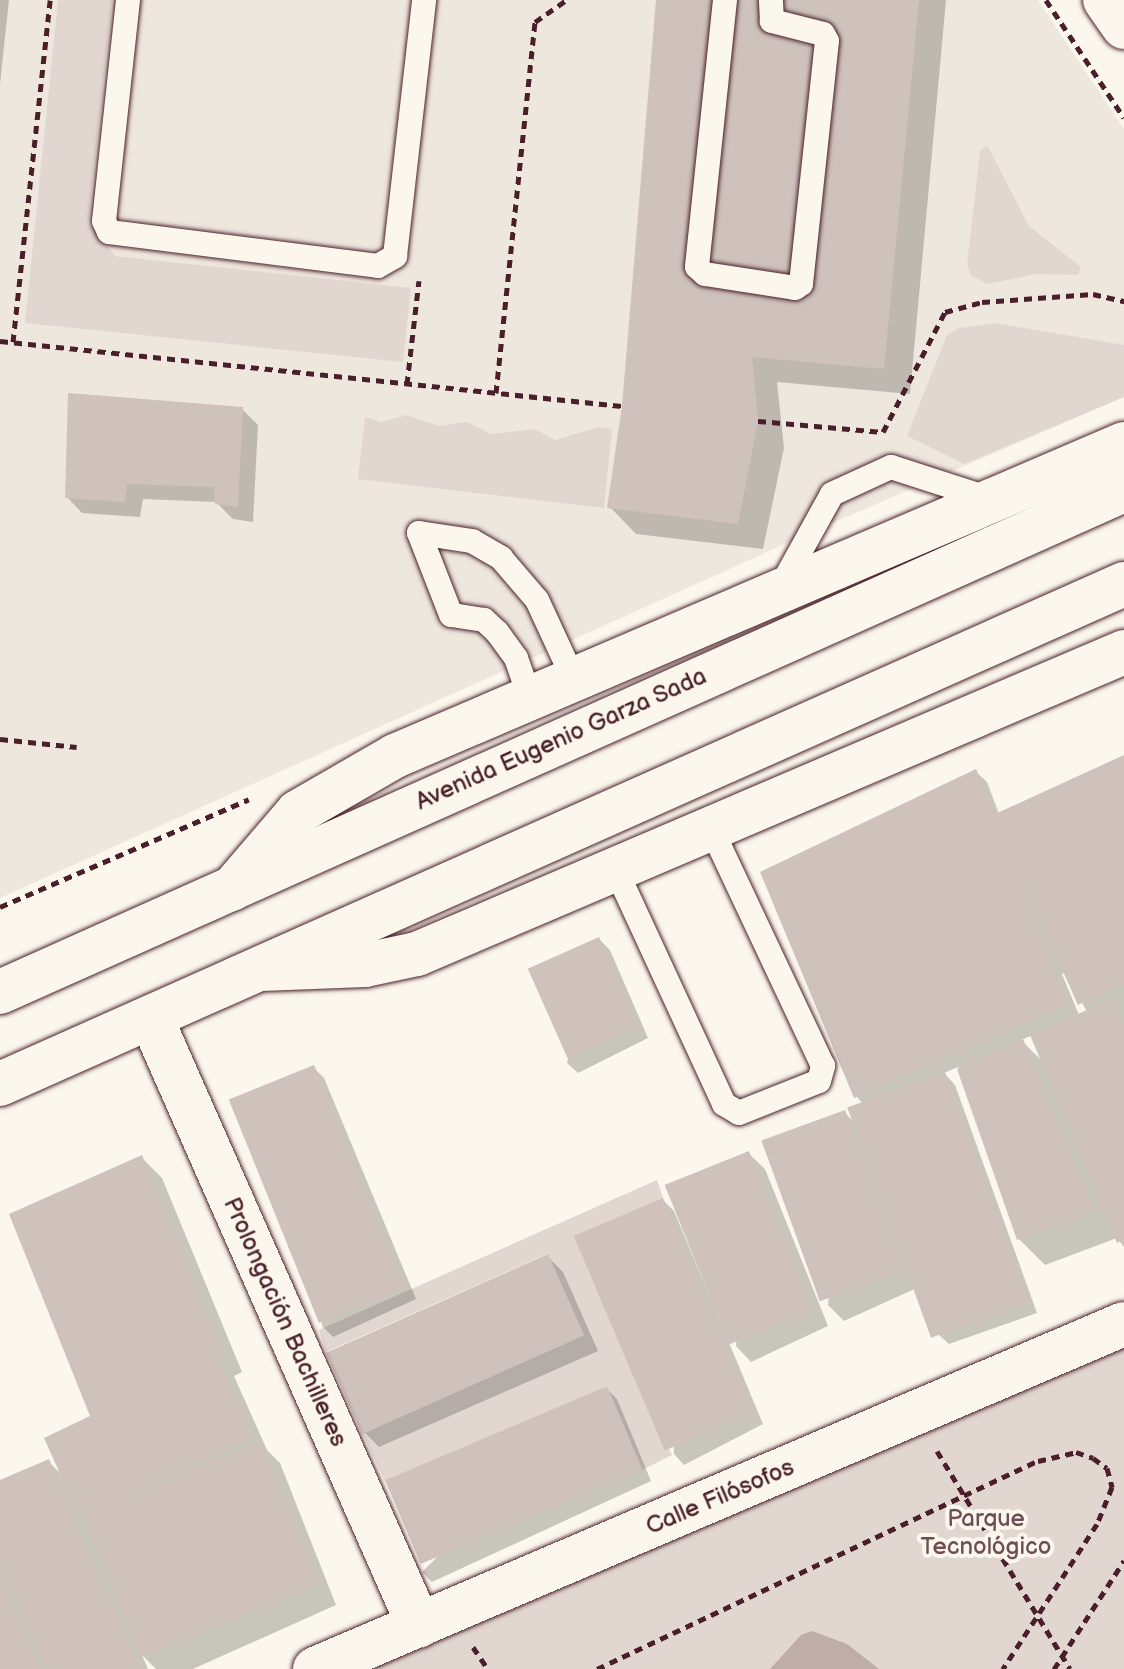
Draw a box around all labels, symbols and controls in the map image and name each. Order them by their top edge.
street label: Avenida Eugenio Garza Sada [411,662,711,816]
street label: Prolongación Bachilleres [217,1193,353,1451]
street label: Calle Filósofos [642,1453,798,1541]
park label: Parque Tecnológico [921,1505,1051,1561]

